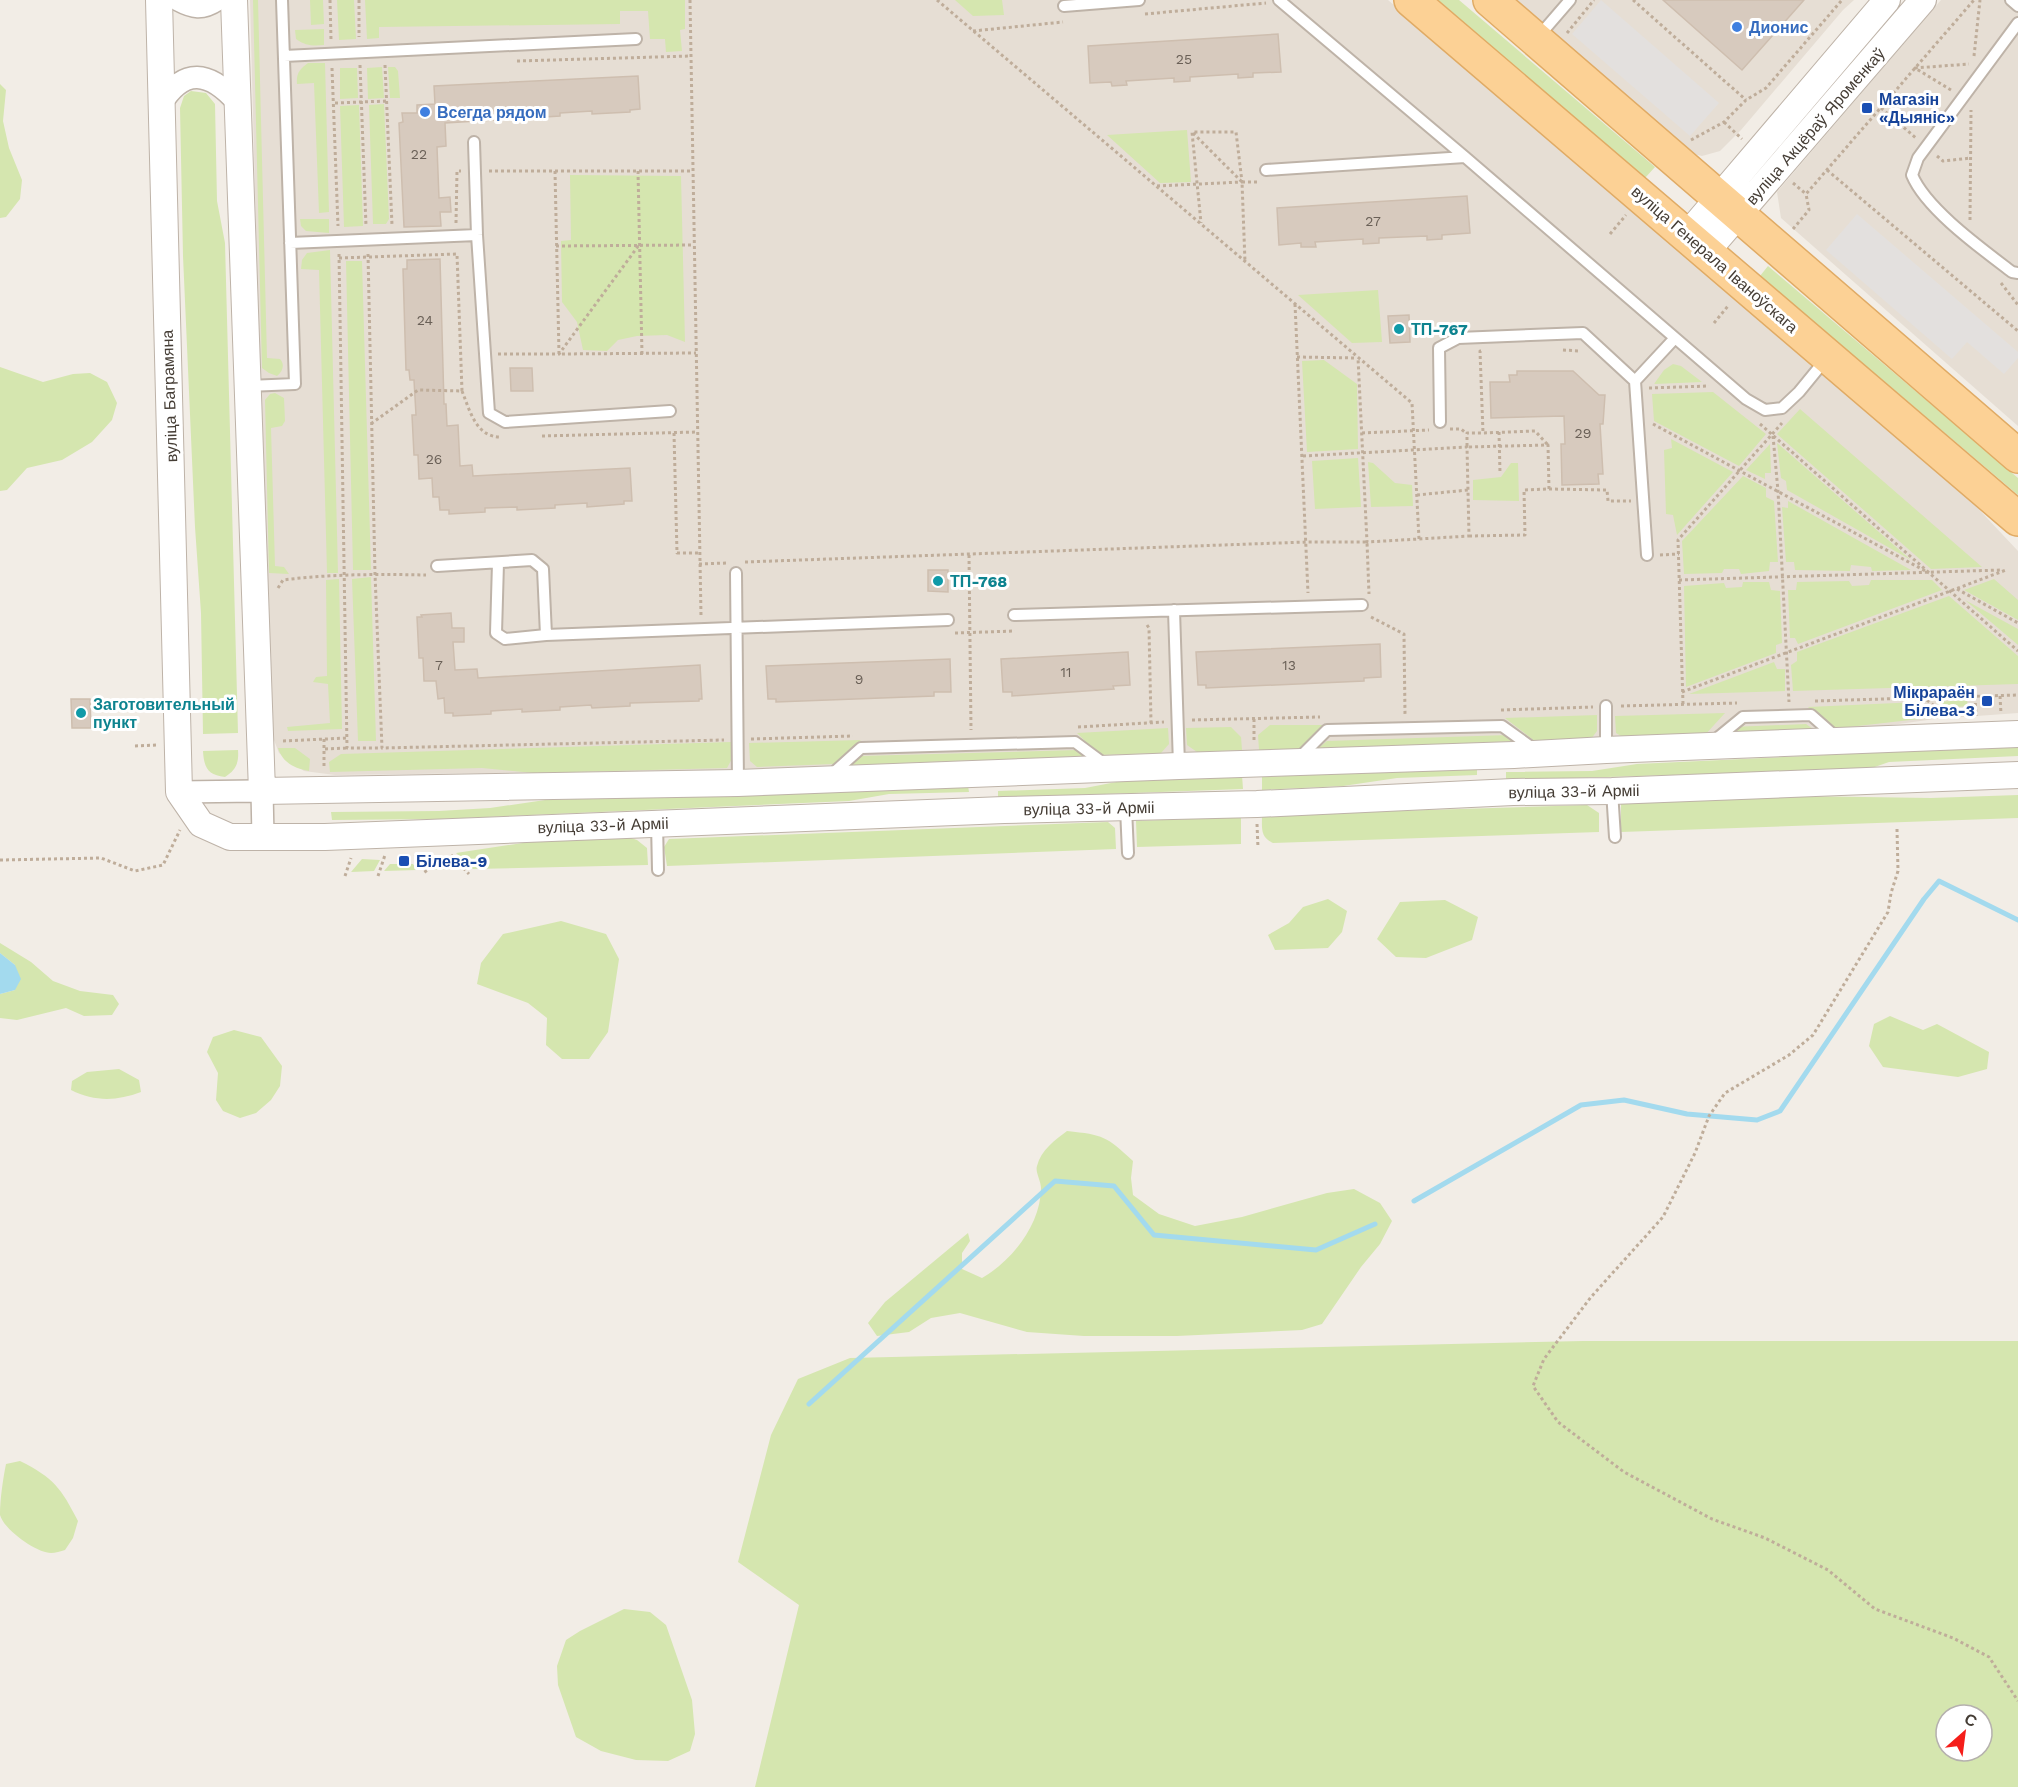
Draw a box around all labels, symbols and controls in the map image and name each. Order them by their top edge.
place label: Дионис [1749,18,1809,37]
marker: Дионис [1730,20,1744,34]
street label: вуліца Акцёраў Яроменкаў [1742,44,1889,209]
house number: 25 [1176,51,1192,67]
place label: Магазін «Дыяніс» [1879,90,1955,127]
marker: Магазін «Дыяніс» [1860,101,1874,115]
place label: Всегда рядом [437,103,547,122]
marker: Всегда рядом [418,105,432,119]
house number: 22 [411,146,427,162]
street label: вуліца Генерала Іваноўскага [1628,182,1802,337]
house number: 27 [1365,213,1381,229]
house number: 24 [417,312,433,328]
place label: ТП-767 [1411,320,1468,339]
marker: ТП-767 [1392,322,1406,336]
street label: вуліца Баграмяна [158,329,181,463]
house number: 29 [1575,425,1591,441]
house number: 26 [426,451,442,467]
place label: ТП-768 [950,572,1007,591]
marker: ТП-768 [931,574,945,588]
house number: 7 [435,657,443,673]
house number: 13 [1282,657,1296,673]
house number: 11 [1061,664,1071,680]
house number: 9 [855,671,863,687]
place label: Мікрараён Білева-3 [1893,683,1975,720]
marker: Мікрараён Білева-3 [1980,694,1994,708]
place label: Заготовительный пункт [93,695,235,732]
marker: Заготовительный пункт [74,706,88,720]
street label: вуліца 33-й Арміі [1508,781,1640,802]
street label: вуліца 33-й Арміі [1023,798,1155,819]
street label: вуліца 33-й Арміі [537,814,669,837]
place label: Білева-9 [416,852,487,871]
marker: Білева-9 [397,854,411,868]
north arrow [1934,1703,1994,1763]
text: С [1961,1709,1981,1732]

